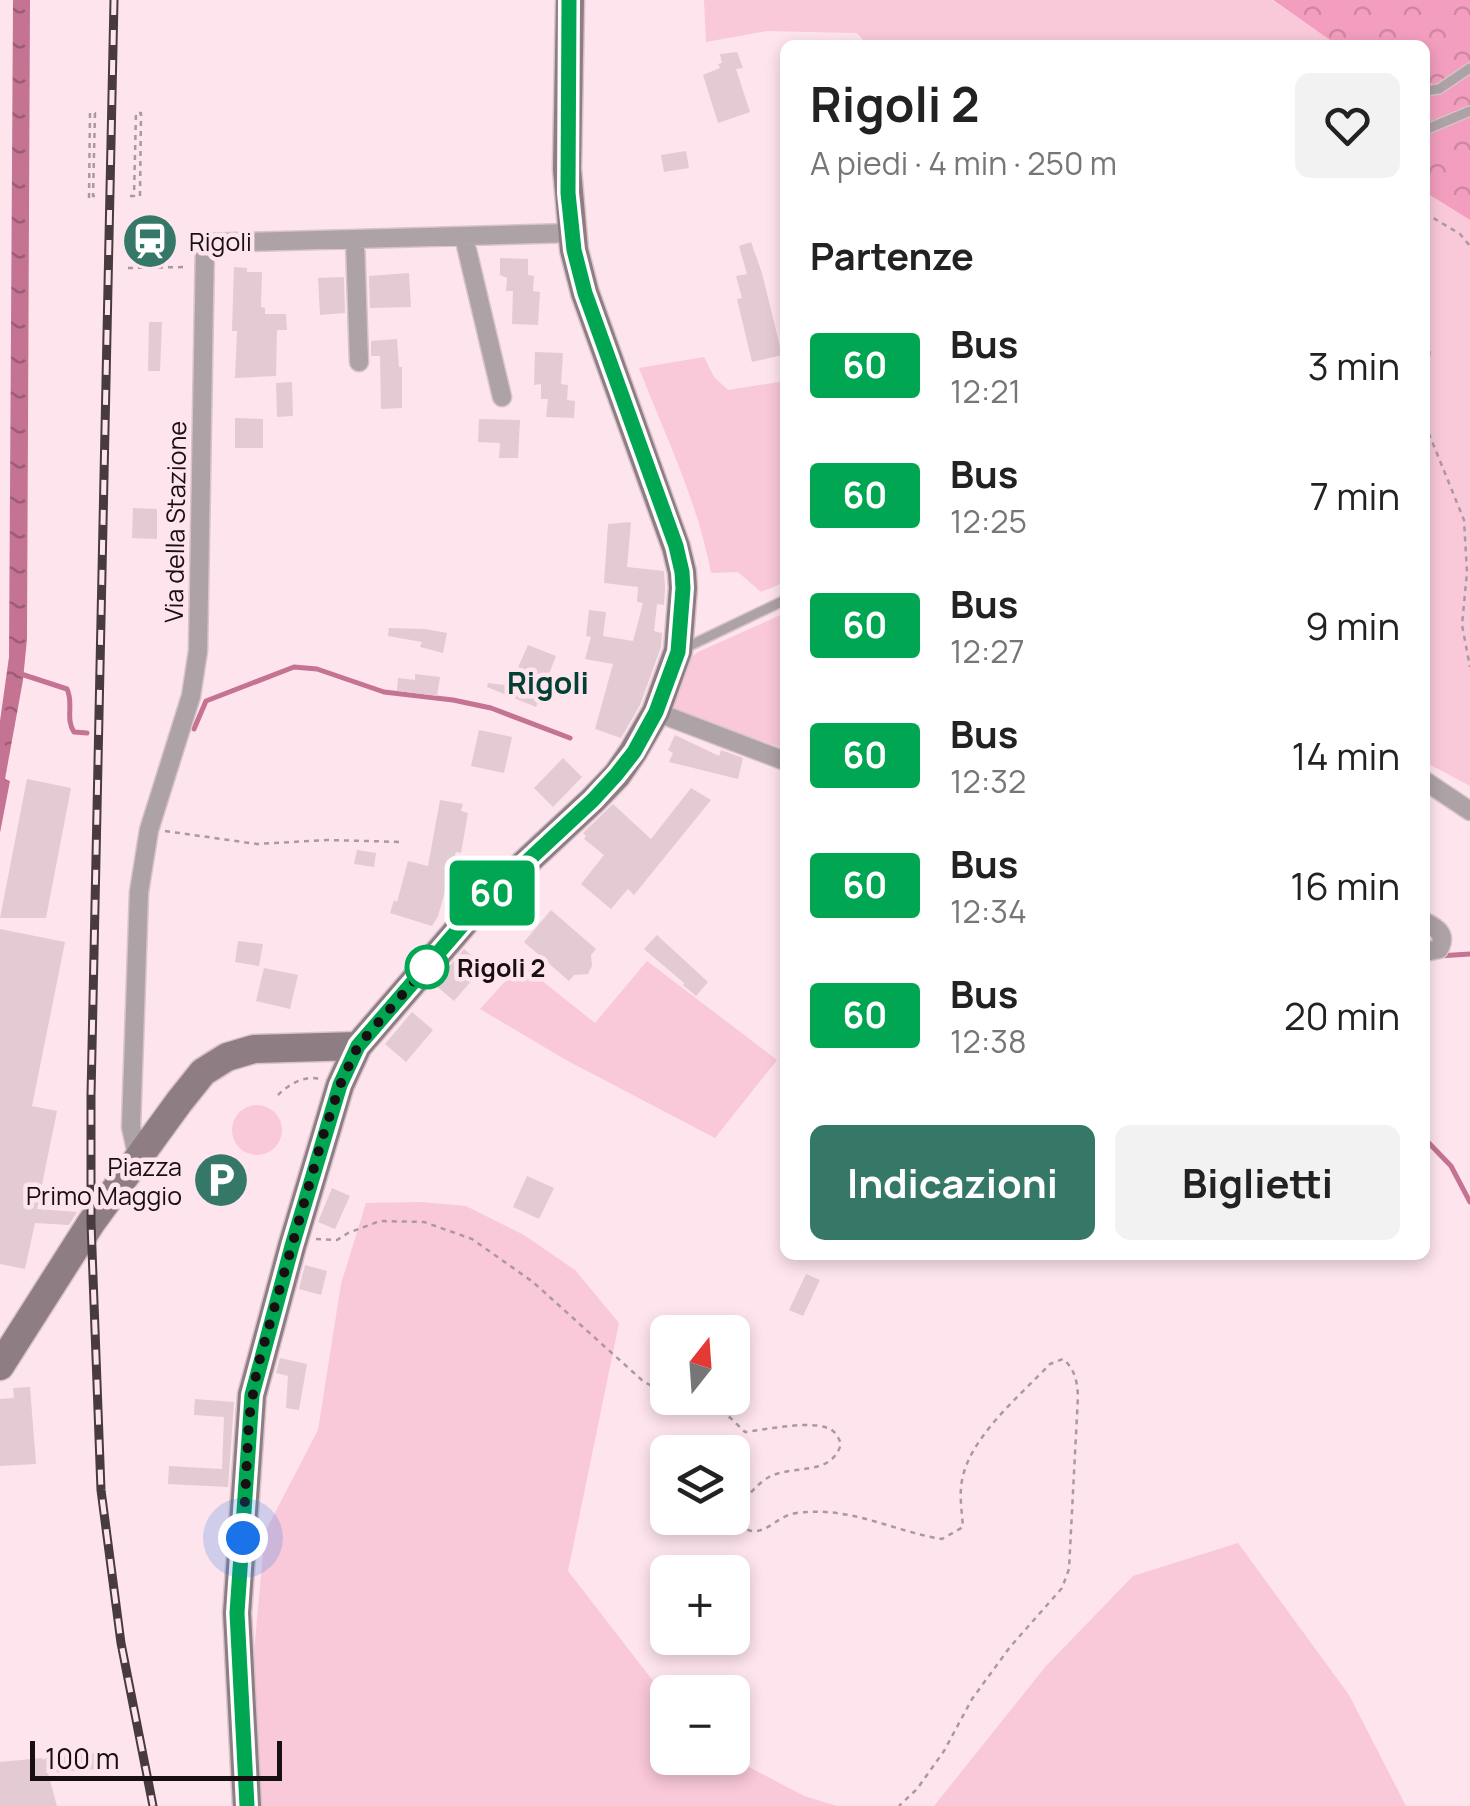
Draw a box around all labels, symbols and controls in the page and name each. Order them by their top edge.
text: Rigoli 2 [810,71,980,136]
button: heart [1295,73,1400,178]
text: A piedi · 4 min · 250 m [810,141,1117,185]
station icon: Rigoli [120,211,180,271]
place label: Rigoli [189,224,252,259]
text: Partenze [810,229,974,281]
text: Bus [950,317,1018,369]
text: 3 min [1308,339,1400,391]
text: 60 [843,341,887,389]
text: 12:21 [950,369,1021,413]
street label: Via della Stazione [156,421,194,623]
text: Bus [950,447,1018,499]
text: 7 min [1310,469,1400,521]
text: 60 [843,471,887,519]
text: 12:25 [950,499,1027,543]
text: Bus [950,577,1018,629]
text: 9 min [1305,599,1400,651]
text: 60 [843,601,887,649]
text: 12:27 [950,629,1025,673]
district label: Rigoli [507,662,589,703]
text: Bus [950,707,1018,759]
text: 14 min [1292,729,1400,781]
text: 60 [843,731,887,779]
text: 12:32 [950,759,1026,803]
text: Bus [950,837,1018,889]
text: 16 min [1290,859,1400,911]
line badge: 60 [447,860,537,926]
text: 60 [843,861,887,909]
text: 60 [470,869,514,917]
text: 12:34 [950,889,1027,933]
marker: Rigoli 2 [406,946,448,988]
place label: Rigoli 2 [457,950,545,985]
text: Bus [950,967,1018,1019]
text: 20 min [1284,989,1400,1041]
text: 60 [843,991,887,1039]
text: 12:38 [950,1019,1027,1063]
button: Indicazioni [810,1125,1095,1240]
button: Biglietti [1115,1125,1400,1240]
place label: Piazza Primo Maggio [26,1149,182,1213]
parking icon: Piazza Primo Maggio [191,1150,251,1210]
north arrow [650,1315,750,1415]
map controls [650,1315,750,1775]
button: layers [650,1435,750,1535]
your location [218,1513,268,1563]
button: + [650,1555,750,1655]
button: − [650,1675,750,1775]
scale bar [30,1736,282,1780]
text: 100 m [45,1739,119,1777]

